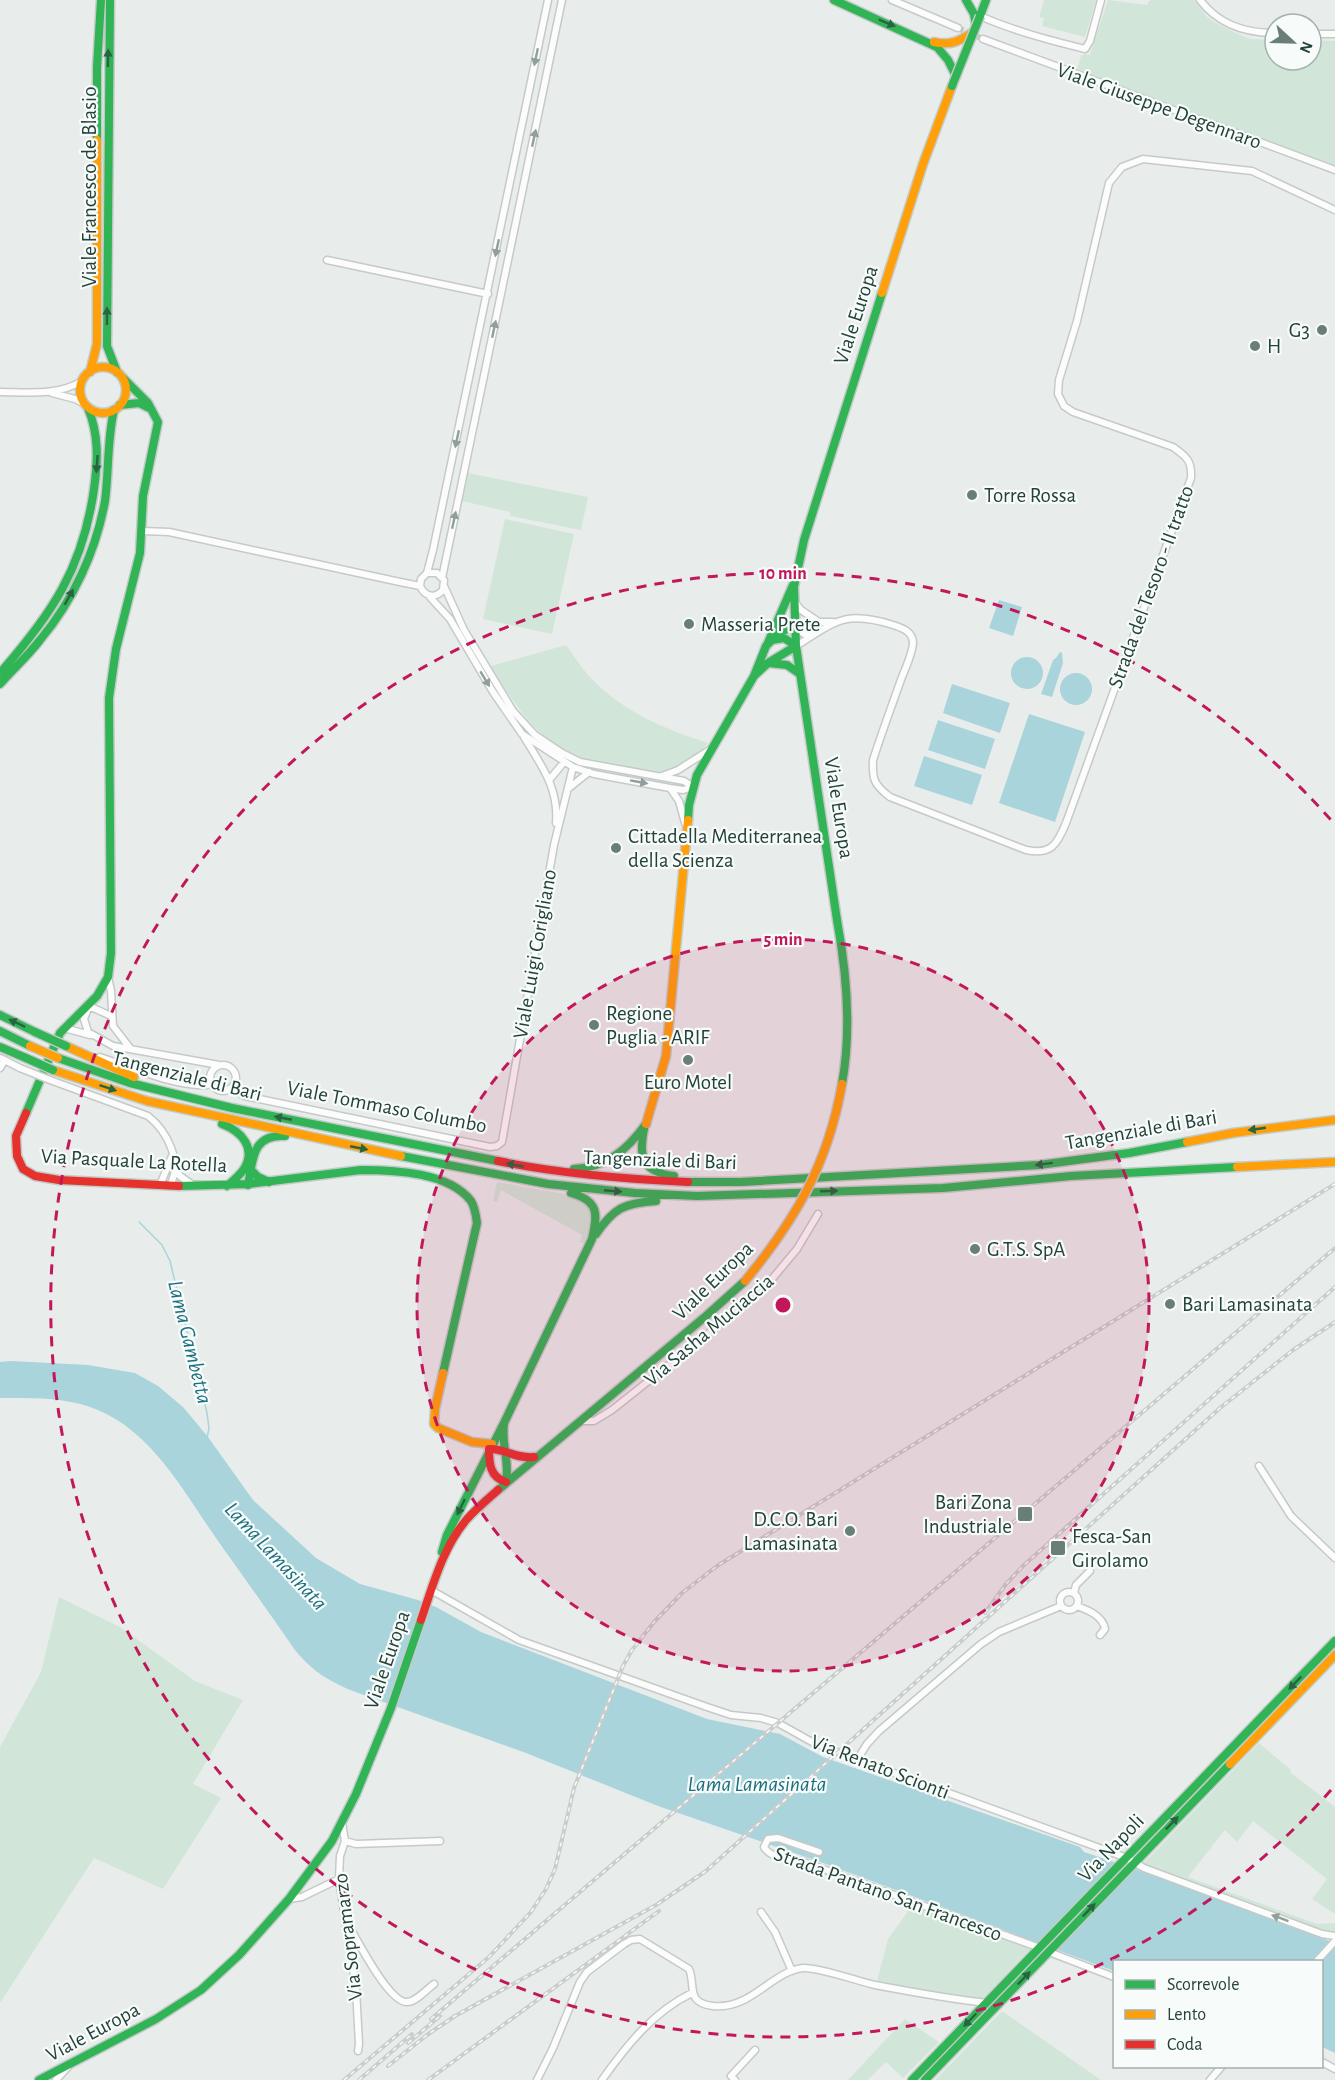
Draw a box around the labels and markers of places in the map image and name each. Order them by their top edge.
place label: G3 [1289,320,1310,341]
marker: G3 [1315,323,1329,337]
place label: H [1267,336,1281,357]
marker: H [1248,339,1262,353]
place label: Torre Rossa [984,485,1076,506]
marker: Torre Rossa [965,488,979,502]
place label: Masseria Prete [701,614,820,635]
marker: Masseria Prete [682,617,696,631]
place label: Cittadella Mediterranea della Scienza [628,826,822,871]
marker: Cittadella Mediterranea della Scienza [609,841,623,855]
place label: Regione Puglia - ARIF [606,1003,710,1048]
marker: Regione Puglia - ARIF [587,1018,601,1032]
marker: Euro Motel [681,1053,695,1067]
place label: Euro Motel [644,1072,732,1093]
place label: G.T.S. SpA [987,1239,1065,1260]
marker: G.T.S. SpA [968,1242,982,1256]
place label: Bari Lamasinata [1182,1294,1313,1315]
centre of rings [773,1295,793,1315]
marker: Bari Lamasinata [1163,1297,1177,1311]
place label: Bari Zona Industriale [923,1492,1012,1537]
marker: Bari Zona Industriale [1016,1505,1034,1523]
place label: D.C.O. Bari Lamasinata [743,1509,838,1554]
marker: D.C.O. Bari Lamasinata [843,1524,857,1538]
place label: Fesca-San Girolamo [1072,1526,1152,1571]
marker: Fesca-San Girolamo [1049,1539,1067,1557]

